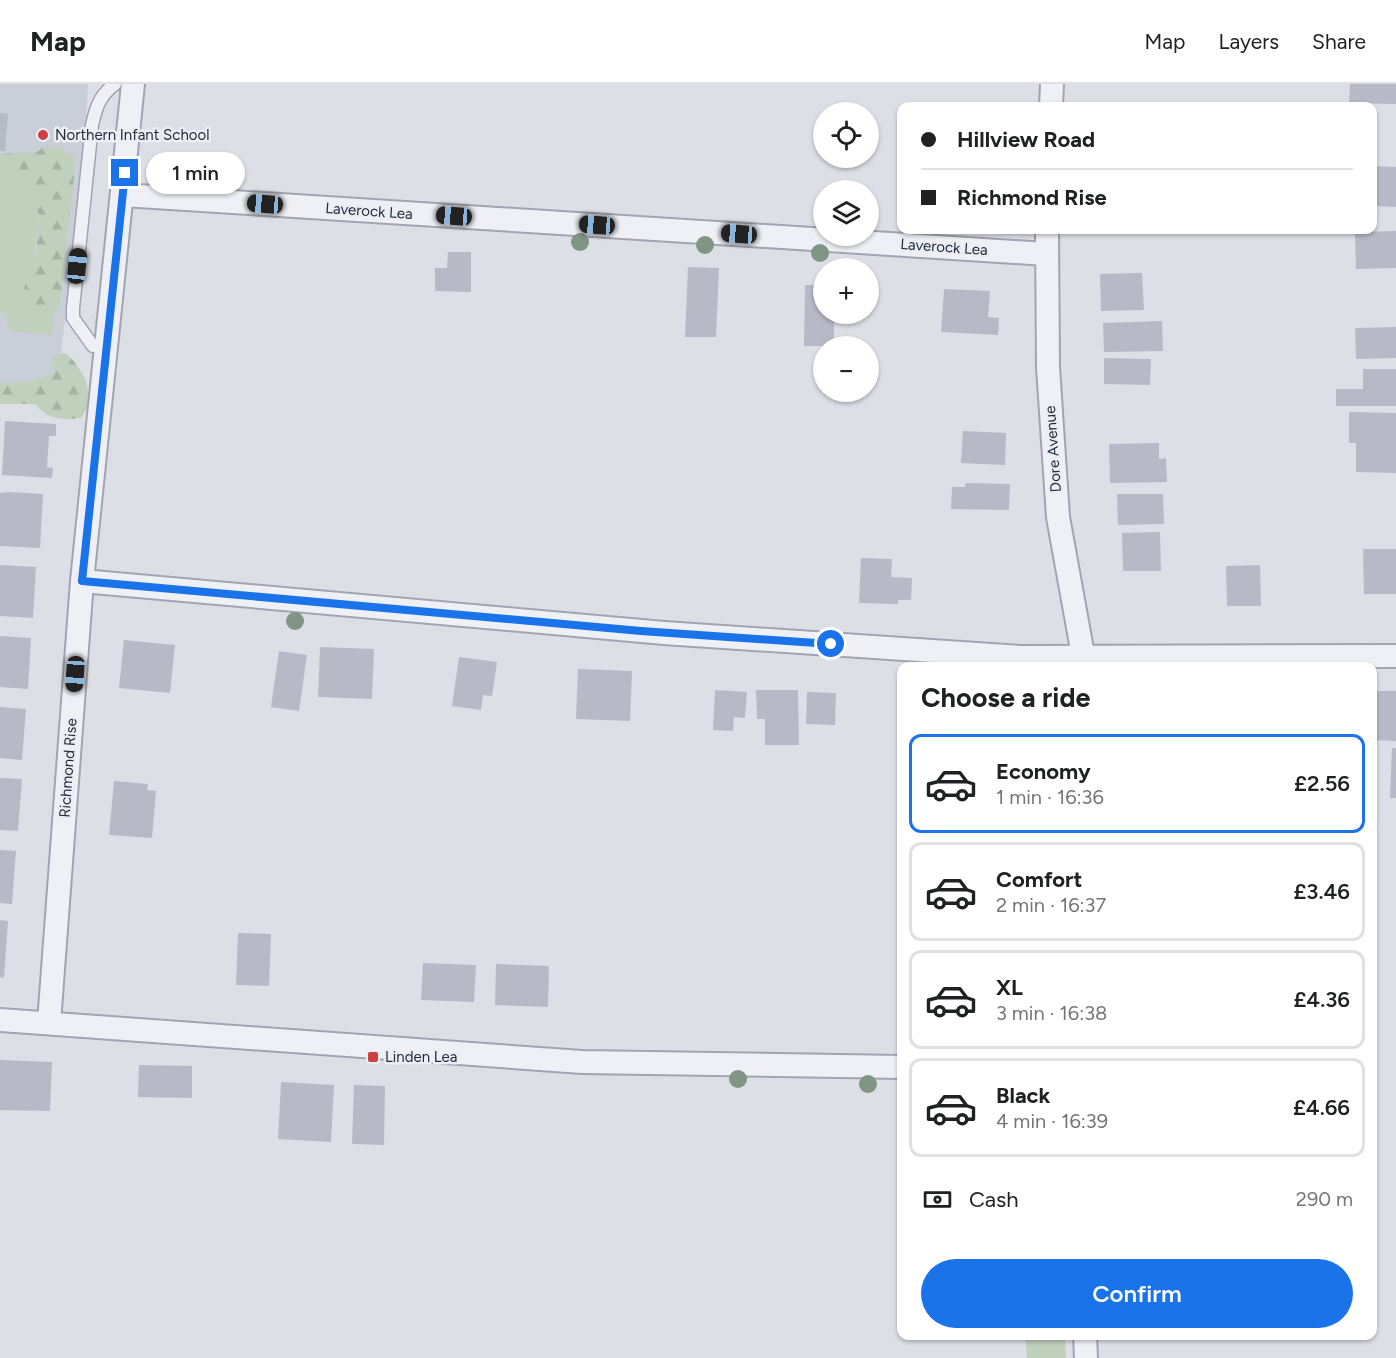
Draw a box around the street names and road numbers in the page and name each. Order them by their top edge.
street label: Laverock Lea [325,199,413,223]
street label: Laverock Lea [900,235,988,259]
street label: Dore Avenue [1041,405,1065,493]
street label: Richmond Rise [56,718,80,818]

